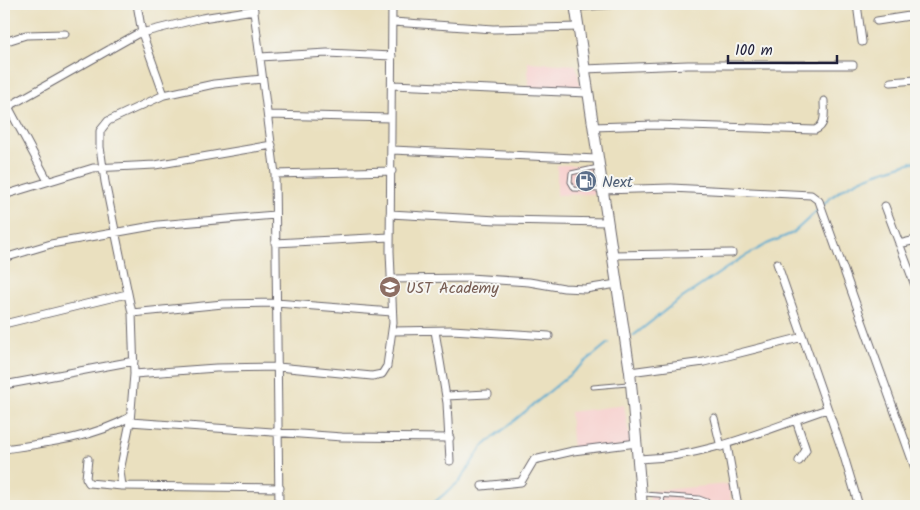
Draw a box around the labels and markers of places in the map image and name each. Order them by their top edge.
fuel station icon: Next [574,169,598,193]
place label: Next [602,170,634,195]
school or university icon: UST Academy [378,275,402,299]
place label: UST Academy [406,276,499,301]

